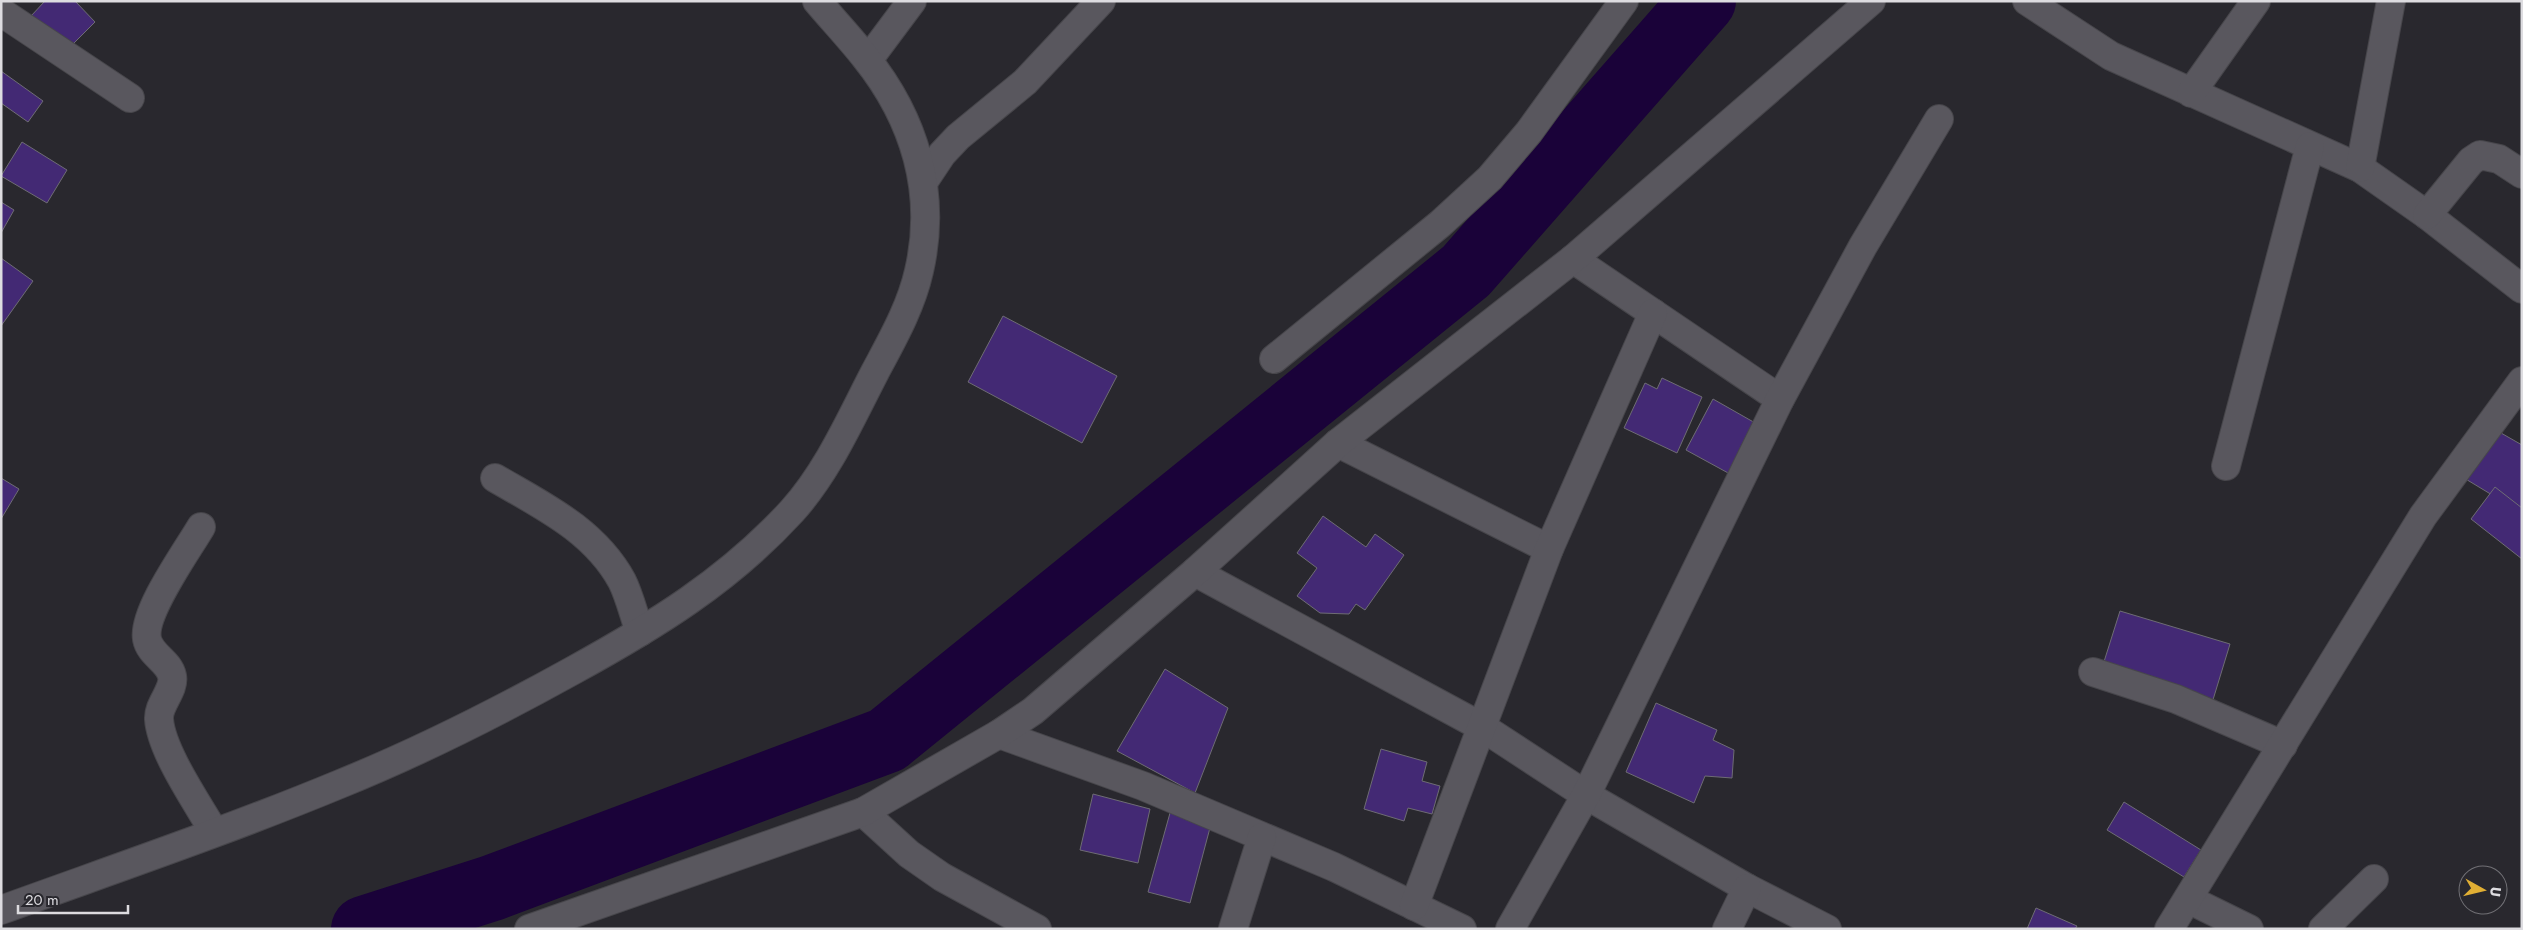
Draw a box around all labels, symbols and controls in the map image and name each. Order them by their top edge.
north arrow [2458,865,2508,915]
scale bar [18,882,128,914]
text: U [2485,886,2506,898]
text: 20 m [25,889,59,911]

